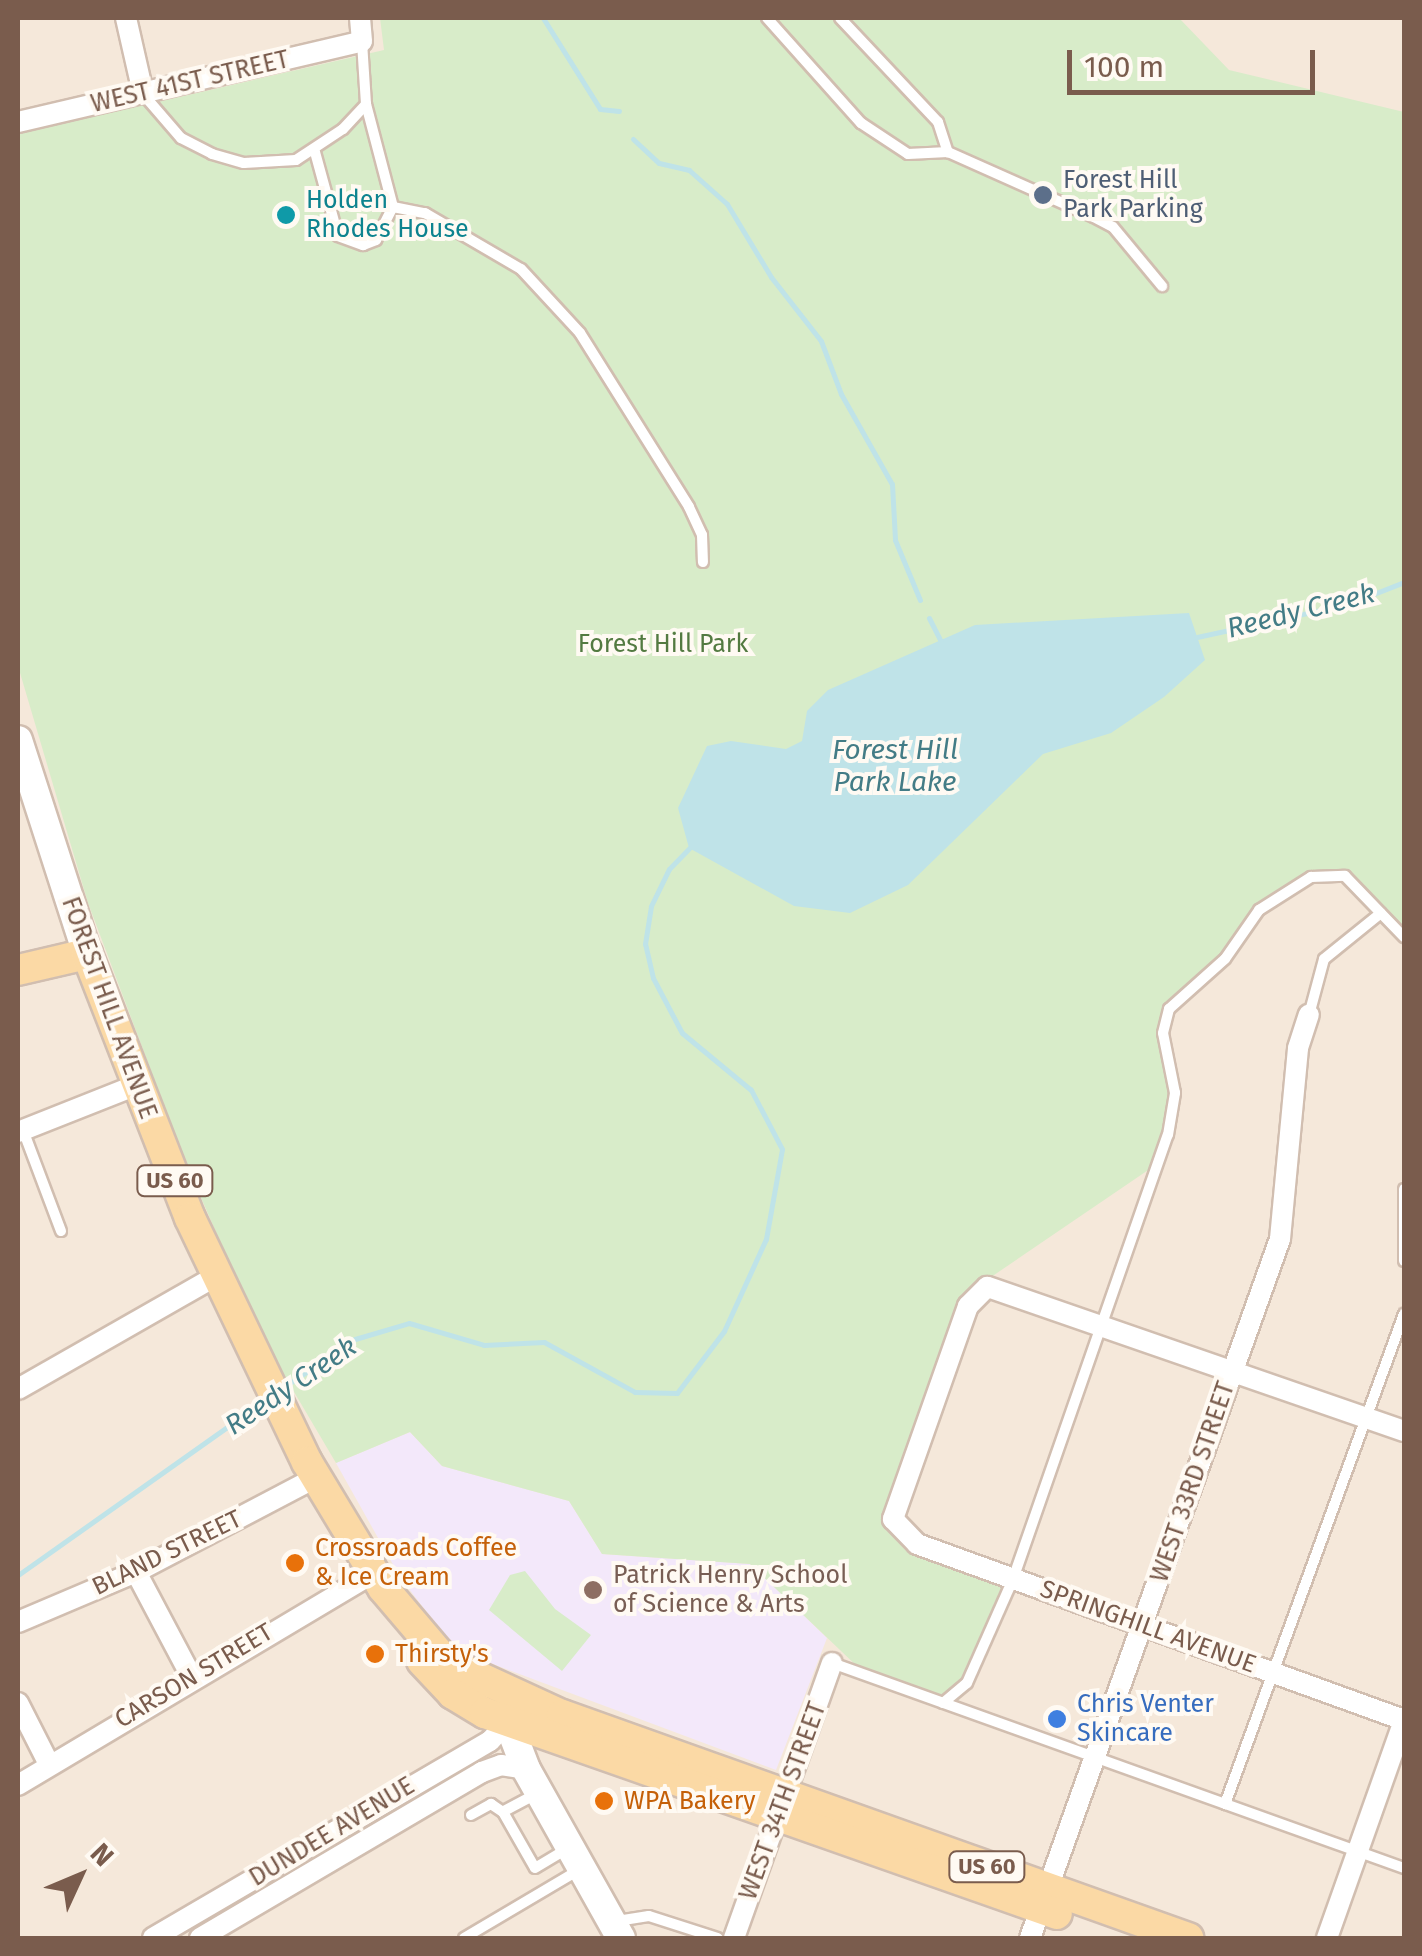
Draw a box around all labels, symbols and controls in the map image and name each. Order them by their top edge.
scale bar [1072,30,1320,92]
street label: WEST 41ST STREET [88,45,292,119]
text: 100 m [1084,49,1164,85]
place label: Forest Hill Park Parking [1063,166,1203,225]
marker: Forest Hill Park Parking [1032,184,1054,206]
place label: Holden Rhodes House [306,186,469,245]
marker: Holden Rhodes House [275,204,297,226]
water label: Reedy Creek [1224,576,1378,646]
park label: Forest Hill Park [578,629,748,659]
water label: Forest Hill Park Lake [832,733,958,799]
street label: FOREST HILL AVENUE [55,893,163,1123]
road number: US 60 [135,1164,215,1198]
water label: Reedy Creek [219,1330,363,1442]
street label: WEST 33RD STREET [1145,1378,1241,1586]
street label: BLAND STREET [87,1504,247,1602]
place label: Crossroads Coffee & Ice Cream [315,1534,517,1593]
marker: Crossroads Coffee & Ice Cream [284,1552,306,1574]
place label: Patrick Henry School of Science & Arts [613,1561,847,1620]
street label: SPRINGHILL AVENUE [1036,1574,1260,1680]
marker: Patrick Henry School of Science & Arts [582,1579,604,1601]
street label: CARSON STREET [110,1617,278,1735]
place label: Thirsty's [395,1639,489,1669]
marker: Thirsty's [364,1643,386,1665]
place label: Chris Venter Skincare [1077,1690,1214,1749]
street label: WEST 34TH STREET [733,1698,833,1904]
marker: Chris Venter Skincare [1046,1708,1068,1730]
street label: DUNDEE AVENUE [244,1771,420,1893]
place label: WPA Bakery [624,1786,756,1816]
marker: WPA Bakery [593,1790,615,1812]
north arrow [30,1826,130,1926]
text: N [84,1837,120,1873]
road number: US 60 [947,1850,1027,1884]

